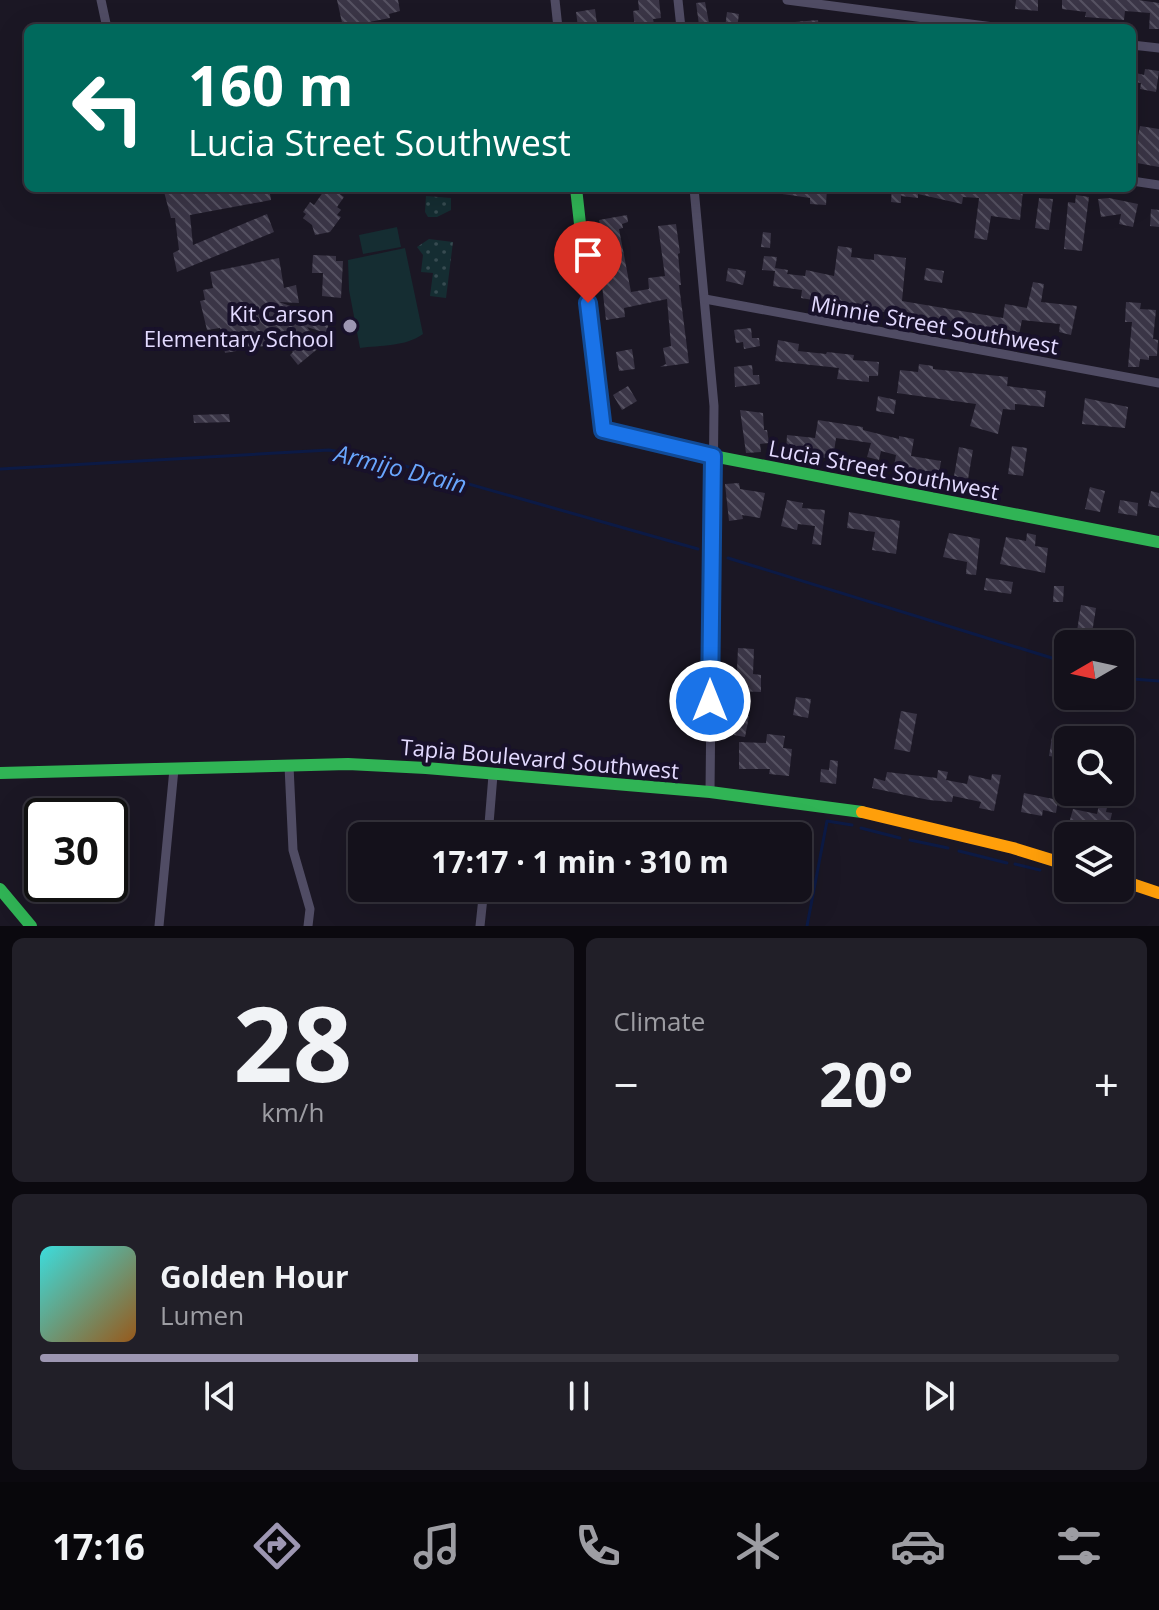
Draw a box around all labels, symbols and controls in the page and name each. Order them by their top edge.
text: 160 m [188,46,354,122]
icon: left [56,56,160,160]
text: Lucia Street Southwest [188,118,571,167]
pin [554,221,622,303]
icon: arrive [566,233,610,277]
street label: Minnie Street Southwest [809,287,1061,361]
place label: Kit Carson Elementary School [144,298,334,353]
marker: Kit Carson Elementary School [341,317,359,335]
street label: Lucia Street Southwest [766,432,1002,506]
water label: Armijo Drain [330,435,470,500]
north arrow [1054,630,1134,710]
map controls [1054,630,1134,902]
position arrow [668,659,752,743]
button: search [1054,726,1134,806]
street label: Tapia Boulevard Southwest [400,731,681,785]
speed limit sign: 30 [24,798,128,902]
button: layers [1054,822,1134,902]
text: 17:17 · 1 min · 310 m [431,841,729,882]
text: 28 [233,971,352,1112]
text: Climate [614,1003,705,1039]
text: 20° [819,1043,913,1125]
text: − [614,1054,639,1114]
text: + [1094,1054,1119,1114]
text: km/h [261,1094,324,1130]
text: Golden Hour [160,1256,349,1297]
text: Lumen [160,1297,244,1333]
icon: previous [198,1374,242,1418]
icon: pause [557,1374,601,1418]
icon: next [917,1374,961,1418]
icon: directions [249,1518,305,1574]
icon: music [409,1518,465,1574]
icon: phone [570,1518,626,1574]
icon: climate [730,1518,786,1574]
icon: car [890,1518,946,1574]
icon: filters [1051,1518,1107,1574]
text: 17:16 [52,1522,145,1571]

